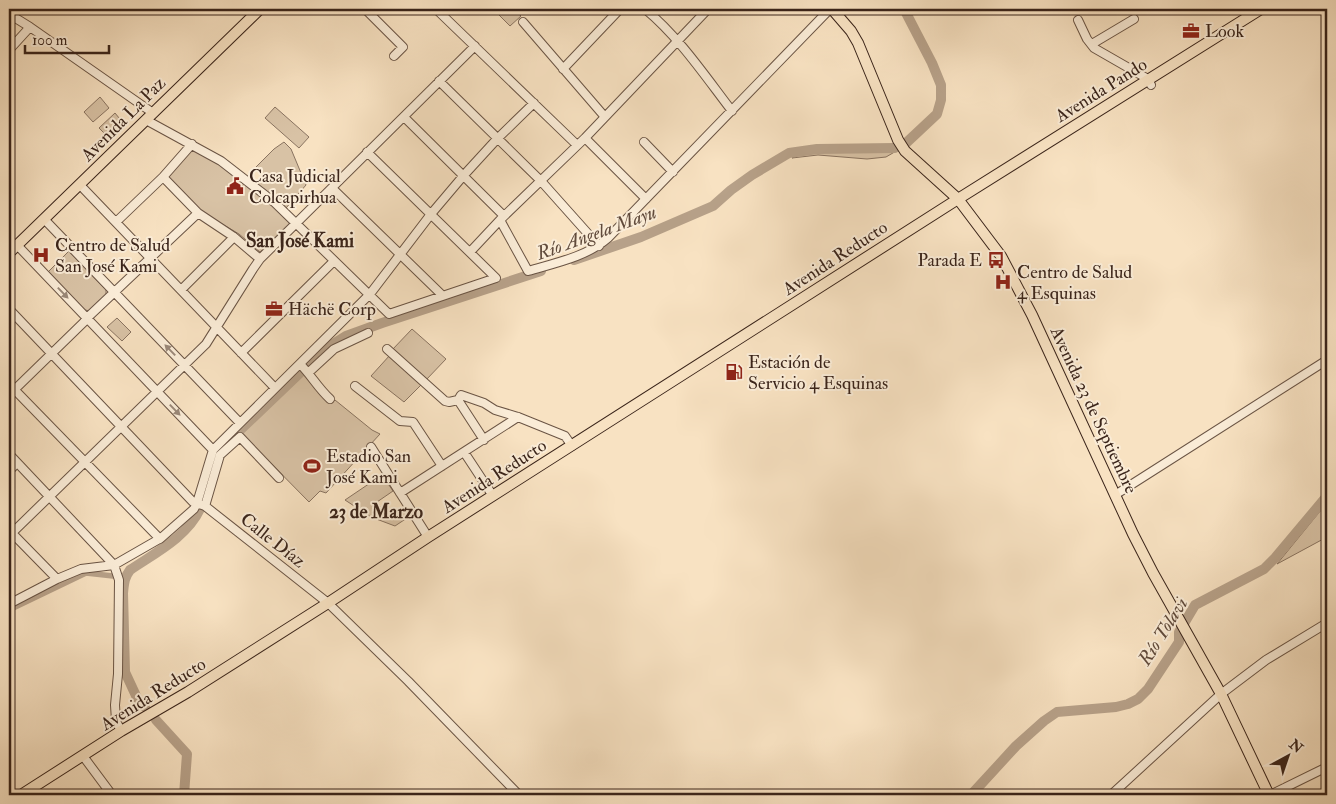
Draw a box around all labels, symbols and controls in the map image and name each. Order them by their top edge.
place label: Look [1205,20,1244,43]
office icon: Look [1181,21,1201,41]
scale bar [25,22,109,54]
text: 100 m [32,31,68,50]
street label: Avenida Pando [1050,53,1152,128]
street label: Avenida La Paz [75,72,171,167]
place label: Casa Judicial Colcapirhua [249,165,341,209]
public building icon: Casa Judicial Colcapirhua [225,176,245,196]
water label: Río Angela Mayu [532,200,660,266]
street label: Avenida Reducto [778,216,892,301]
district label: San José Kami [246,229,354,253]
place label: Centro de Salud San José Kami [55,234,170,278]
hospital icon: Centro de Salud San José Kami [31,245,51,265]
place label: Parada E [917,249,982,272]
bus stop icon: Parada E [986,250,1006,270]
place label: Centro de Salud 4 Esquinas [1017,261,1132,305]
hospital icon: Centro de Salud 4 Esquinas [993,272,1013,292]
one-way arrow [57,286,69,298]
place label: Hächë Corp [288,298,376,321]
office icon: Hächë Corp [264,299,284,319]
street label: Avenida 23 de Septiembre [1044,322,1143,498]
one-way arrow [164,344,176,356]
place label: Estación de Servicio 4 Esquinas [748,351,888,395]
fuel station icon: Estación de Servicio 4 Esquinas [724,362,744,382]
one-way arrow [169,404,181,416]
street label: Avenida Reducto [437,434,551,519]
place label: Estadio San José Kami [325,445,411,489]
sports icon: Estadio San José Kami [302,456,322,476]
district label: 23 de Marzo [329,500,423,524]
street label: Calle Díaz [235,508,310,573]
water label: Río Tolavi [1132,593,1193,671]
street label: Avenida Reducto [95,653,211,737]
north arrow [1264,732,1314,782]
text: N [1285,735,1307,757]

